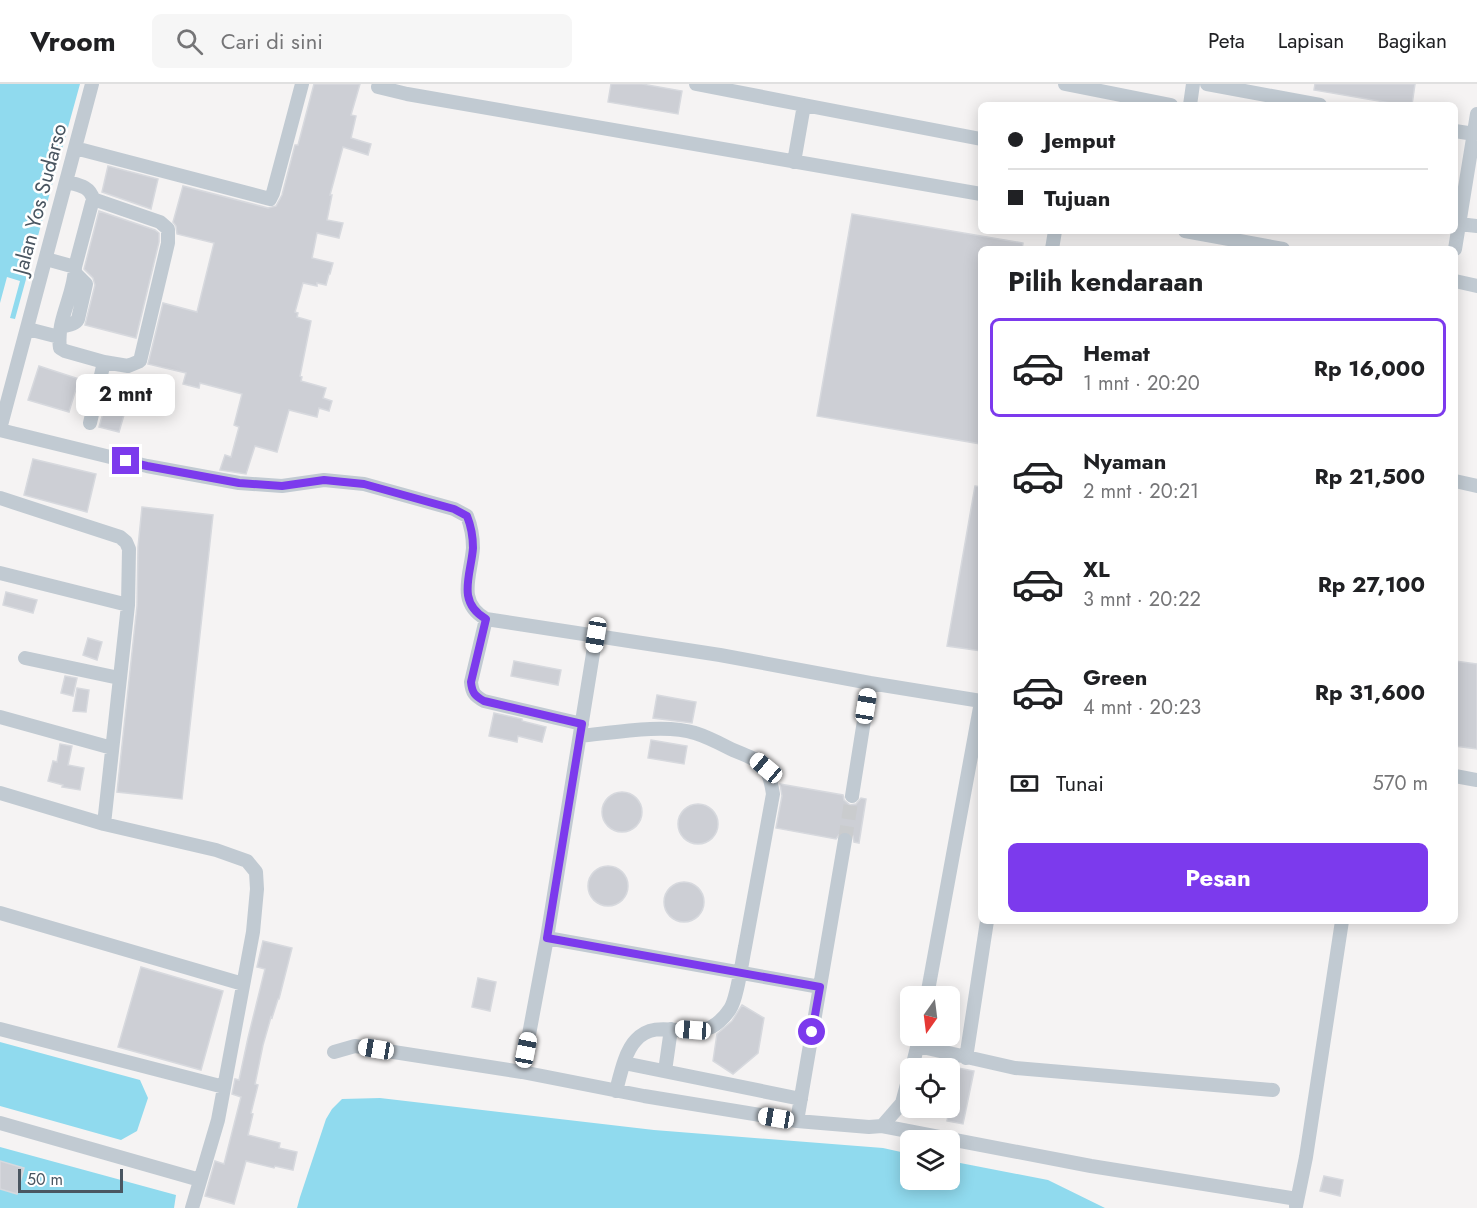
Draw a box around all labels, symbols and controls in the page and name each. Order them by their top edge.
search box [152,14,572,68]
text: Vroom [30,21,116,62]
icon: search [173,25,206,58]
text: Cari di sini [221,25,323,57]
text: Peta [1208,26,1245,56]
text: Lapisan [1278,26,1344,56]
text: Bagikan [1377,26,1447,56]
street label: Jalan Yos Sudarso [5,120,75,281]
text: Jemput [1044,124,1115,156]
text: Tujuan [1044,182,1110,214]
text: Pilih kendaraan [1008,262,1204,301]
text: Hemat [1083,337,1150,369]
icon: car [1011,341,1065,395]
text: Rp 16,000 [1314,352,1425,384]
text: 1 mnt · 20:20 [1083,369,1200,398]
callout: 2 mnt [76,374,176,416]
text: 2 mnt [99,380,152,409]
text: Nyaman [1083,445,1166,477]
route end [112,447,139,474]
icon: car [1011,449,1065,503]
text: Rp 21,500 [1315,460,1425,492]
text: 2 mnt · 20:21 [1083,477,1199,506]
text: XL [1083,553,1110,585]
icon: car [1011,557,1065,611]
text: Rp 27,100 [1318,568,1425,600]
text: 3 mnt · 20:22 [1083,585,1201,614]
car [584,616,608,654]
text: Green [1083,661,1147,693]
icon: car [1011,665,1065,719]
text: Rp 31,600 [1315,676,1425,708]
car [854,687,878,725]
text: 4 mnt · 20:23 [1083,693,1201,722]
car [746,750,786,786]
icon: cash [1008,767,1041,800]
text: Tunai [1056,767,1104,799]
text: 570 m [1373,769,1428,798]
button: Pesan [1008,843,1428,912]
north arrow [900,986,960,1046]
map controls [900,986,960,1190]
route start [798,1018,825,1045]
car [674,1020,712,1040]
car [514,1031,538,1069]
car [357,1037,395,1061]
button: locate [900,1058,960,1118]
car [757,1106,795,1130]
button: layers [900,1130,960,1190]
scale bar [18,1166,123,1194]
text: 50 m [27,1168,63,1191]

